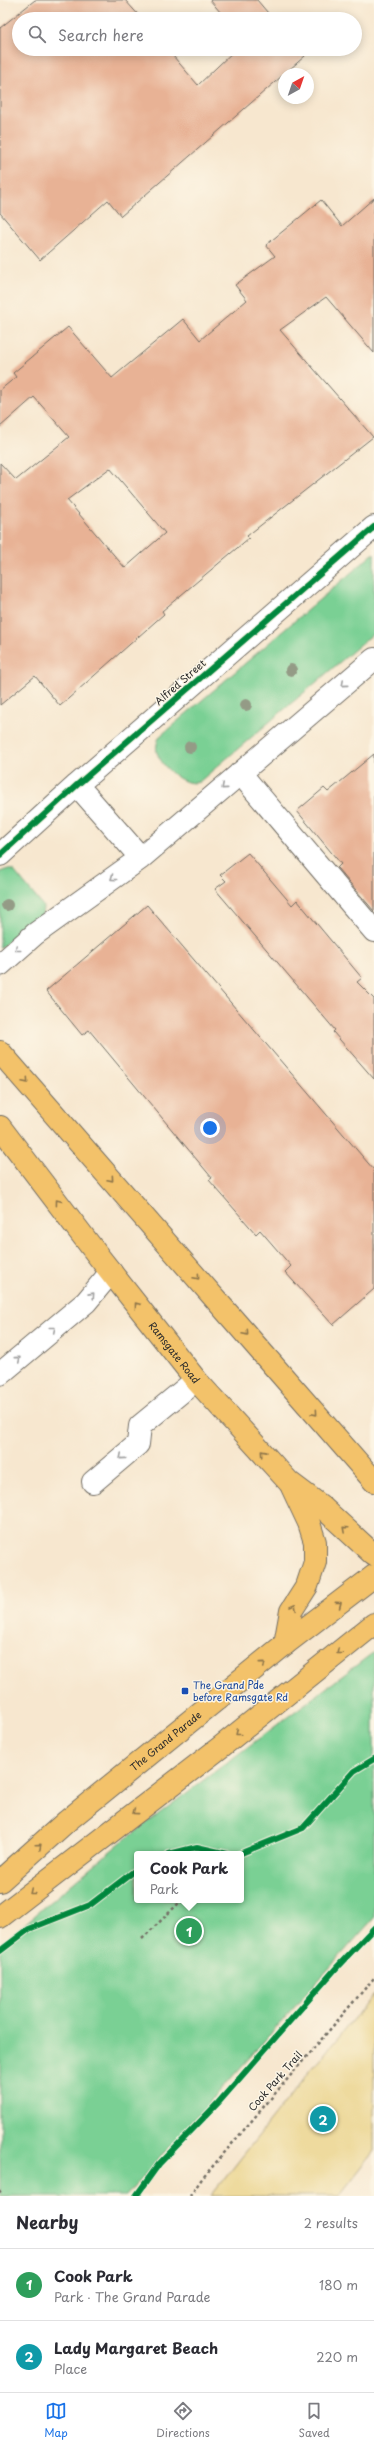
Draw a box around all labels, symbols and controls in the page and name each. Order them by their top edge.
search box [12,12,362,56]
icon: search [26,23,48,45]
text: Search here [58,23,144,46]
north arrow [278,68,314,104]
street label: Alfred Street [151,655,208,708]
one-way arrow [342,680,349,687]
one-way arrow [222,783,229,790]
one-way arrow [110,873,117,881]
one-way arrow [14,944,22,951]
one-way arrow [21,1077,28,1084]
your location [200,1118,220,1138]
one-way arrow [107,1174,114,1182]
one-way arrow [55,1200,62,1207]
one-way arrow [193,1272,200,1280]
one-way arrow [88,1293,95,1300]
one-way arrow [135,1303,142,1310]
street label: Ramsgate Road [146,1318,204,1386]
one-way arrow [48,1327,55,1334]
one-way arrow [242,1329,249,1336]
one-way arrow [13,1356,20,1363]
one-way arrow [311,1408,318,1416]
one-way arrow [261,1451,268,1458]
one-way arrow [120,1453,127,1460]
one-way arrow [342,1526,350,1533]
one-way arrow [335,1601,342,1609]
one-way arrow [289,1604,297,1611]
one-way arrow [337,1647,344,1654]
one-way arrow [258,1661,265,1668]
place label: The Grand Pde before Ramsgate Rd [193,1677,288,1704]
marker: The Grand Pde before Ramsgate Rd [180,1686,190,1696]
street label: The Grand Parade [126,1707,204,1774]
one-way arrow [235,1728,242,1735]
one-way arrow [132,1808,139,1815]
one-way arrow [35,1843,42,1850]
popup [134,1851,244,1903]
text: Cook Park [150,1856,228,1879]
text: Park [150,1879,179,1898]
one-way arrow [30,1888,37,1895]
pin: 1 [176,1916,202,1946]
street label: Cook Park Trail [244,2047,305,2114]
pin: 2 [310,2104,336,2134]
text: Nearby [16,2209,78,2235]
text: 2 results [304,2213,358,2232]
text: Cook Park [54,2264,133,2287]
text: 1 [26,2275,32,2294]
text: 180 m [319,2275,358,2294]
text: Park · The Grand Parade [54,2287,210,2306]
text: Lady Margaret Beach [54,2336,218,2359]
text: 2 [24,2347,34,2366]
text: 220 m [316,2347,358,2366]
text: Place [54,2359,87,2378]
tab: Map [44,2400,68,2441]
tab: Directions [156,2400,210,2441]
tab: Saved [298,2400,330,2441]

